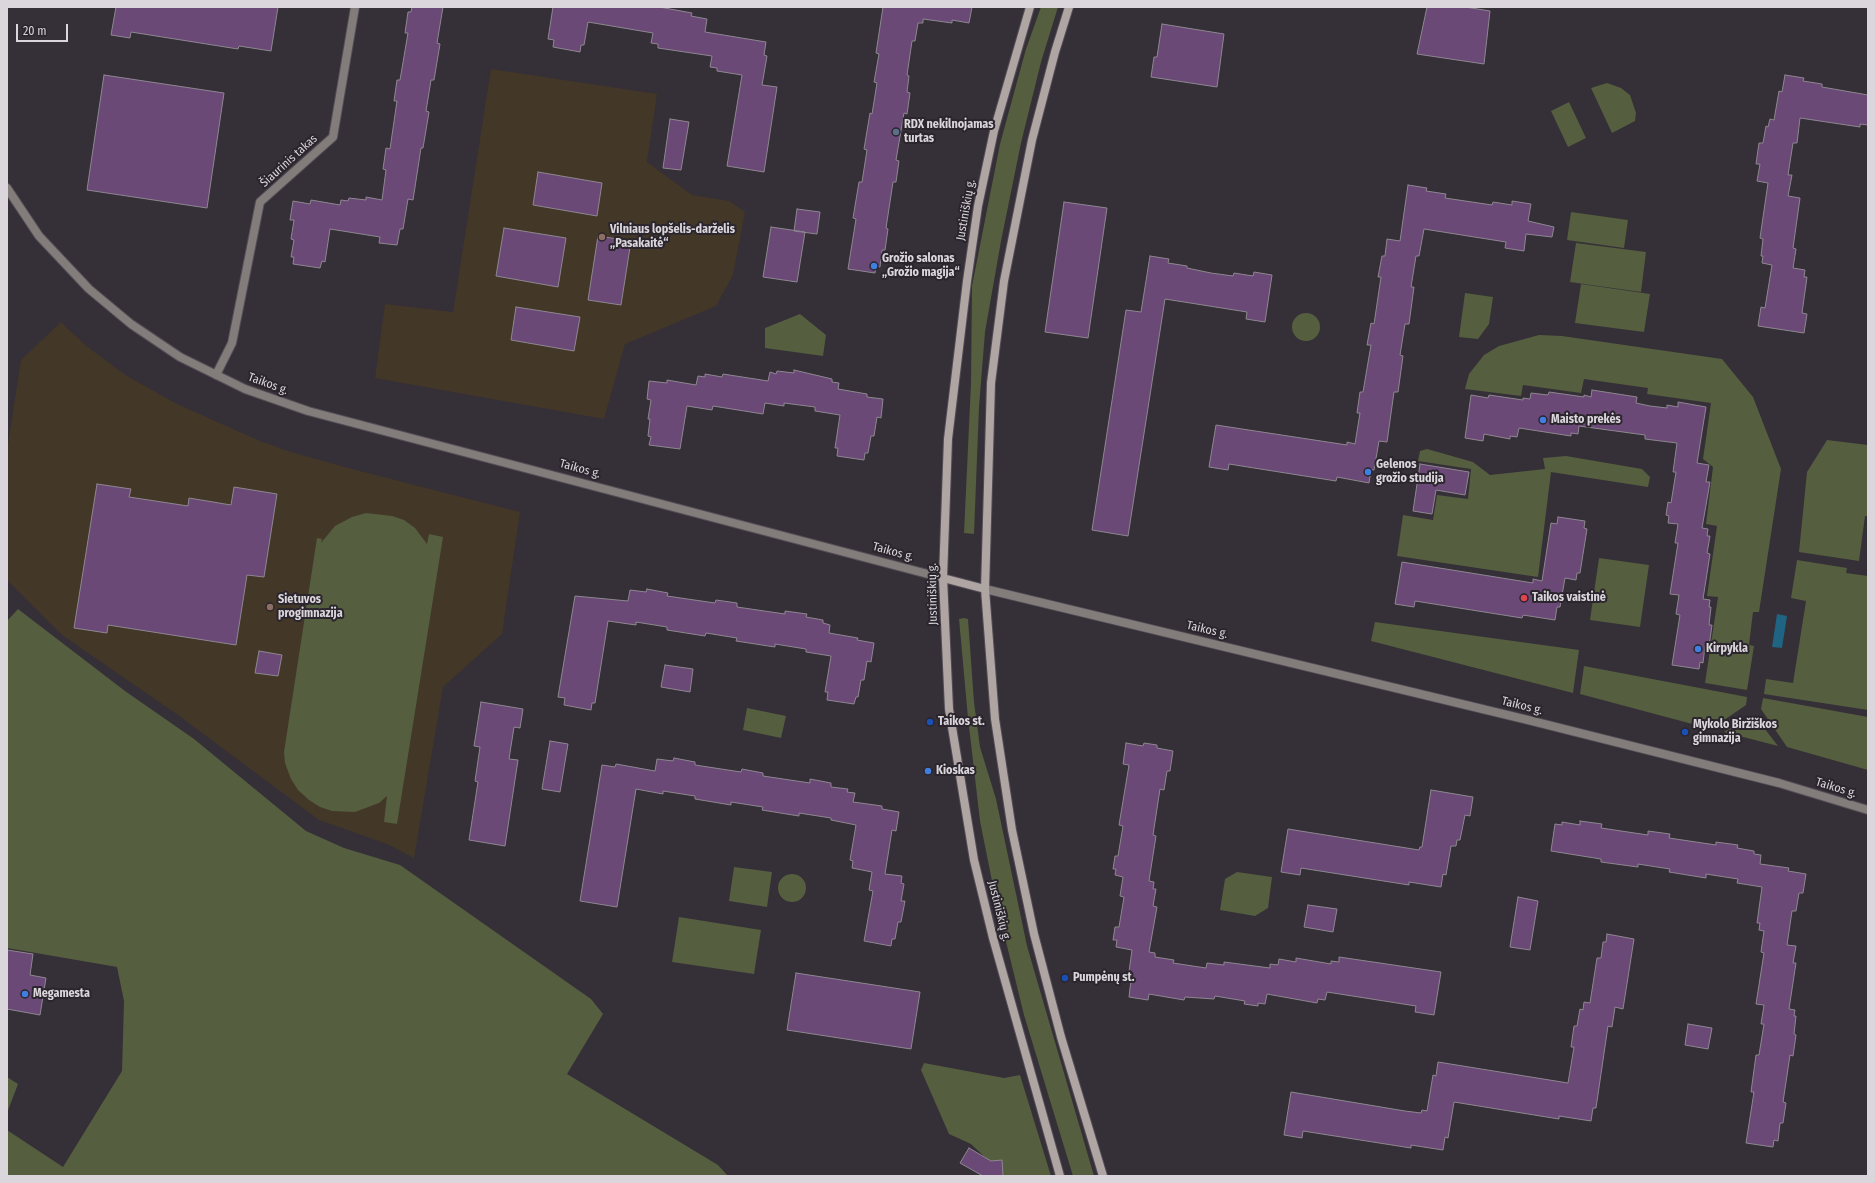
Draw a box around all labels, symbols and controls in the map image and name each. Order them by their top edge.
scale bar [18,16,70,42]
text: 20 m [23,24,47,38]
place label: RDX nekilnojamas turtas [904,118,993,146]
marker: RDX nekilnojamas turtas [891,127,901,137]
street label: Šiaurinis takas [258,132,320,190]
street label: Justiniškių g. [954,178,978,242]
place label: Vilniaus lopšelis-darželis „Pasakaitė“ [610,223,735,251]
marker: Vilniaus lopšelis-darželis „Pasakaitė“ [597,232,607,242]
place label: Grožio salonas „Grožio magija“ [882,252,960,280]
marker: Grožio salonas „Grožio magija“ [869,261,879,271]
street label: Taikos g. [246,370,290,398]
place label: Maisto prekės [1551,413,1621,427]
marker: Maisto prekės [1538,415,1548,425]
street label: Taikos g. [558,457,602,481]
place label: Gelenos grožio studija [1376,458,1444,486]
marker: Gelenos grožio studija [1363,467,1373,477]
street label: Taikos g. [871,540,915,564]
street label: Justiniškių g. [925,563,941,625]
place label: Taikos vaistinė [1532,591,1606,605]
place label: Sietuvos progimnazija [278,593,343,621]
marker: Taikos vaistinė [1519,593,1529,603]
marker: Sietuvos progimnazija [265,602,275,612]
street label: Taikos g. [1185,618,1229,642]
place label: Kirpykla [1706,642,1748,656]
marker: Kirpykla [1693,644,1703,654]
street label: Taikos g. [1500,694,1544,718]
place label: Taikos st. [938,715,985,729]
marker: Taikos st. [925,717,935,727]
place label: Mykolo Biržiškos gimnazija [1693,718,1777,746]
marker: Mykolo Biržiškos gimnazija [1680,727,1690,737]
place label: Kioskas [936,764,975,778]
marker: Kioskas [923,766,933,776]
street label: Taikos g. [1814,775,1858,801]
street label: Justiniškių g. [985,879,1013,943]
place label: Pumpėnų st. [1073,971,1135,985]
marker: Pumpėnų st. [1060,973,1070,983]
place label: Megamesta [33,987,90,1001]
marker: Megamesta [20,989,30,999]

